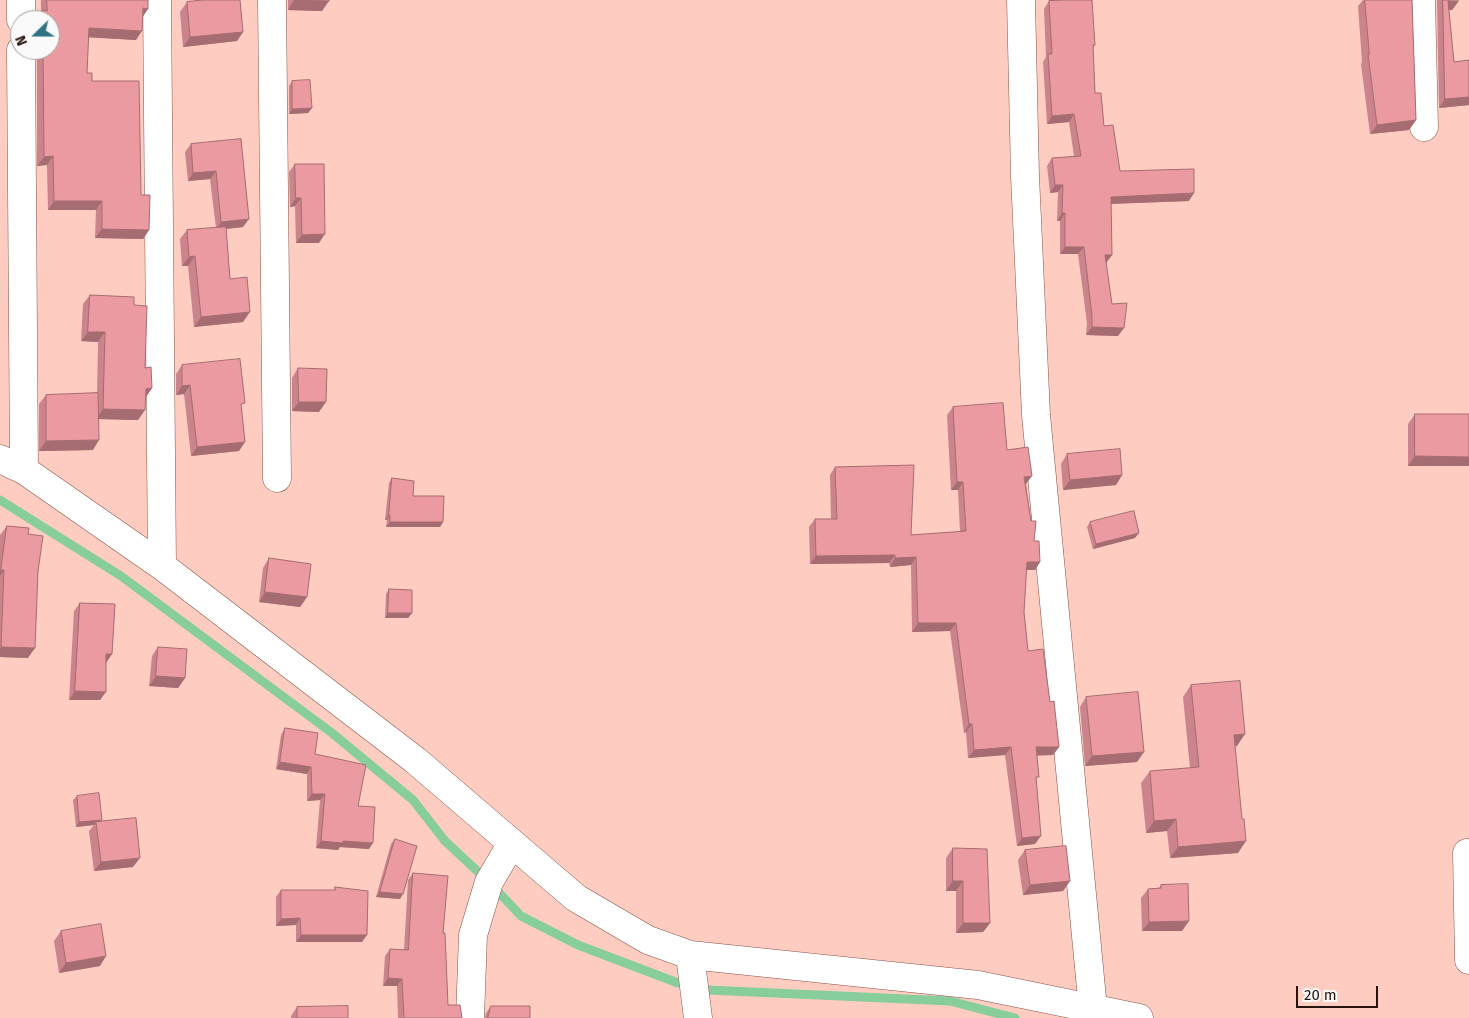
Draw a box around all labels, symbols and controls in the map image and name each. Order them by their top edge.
north arrow [10,10,60,60]
text: N [12,33,31,48]
scale bar [1299,976,1382,1008]
text: 20 m [1304,986,1337,1004]

